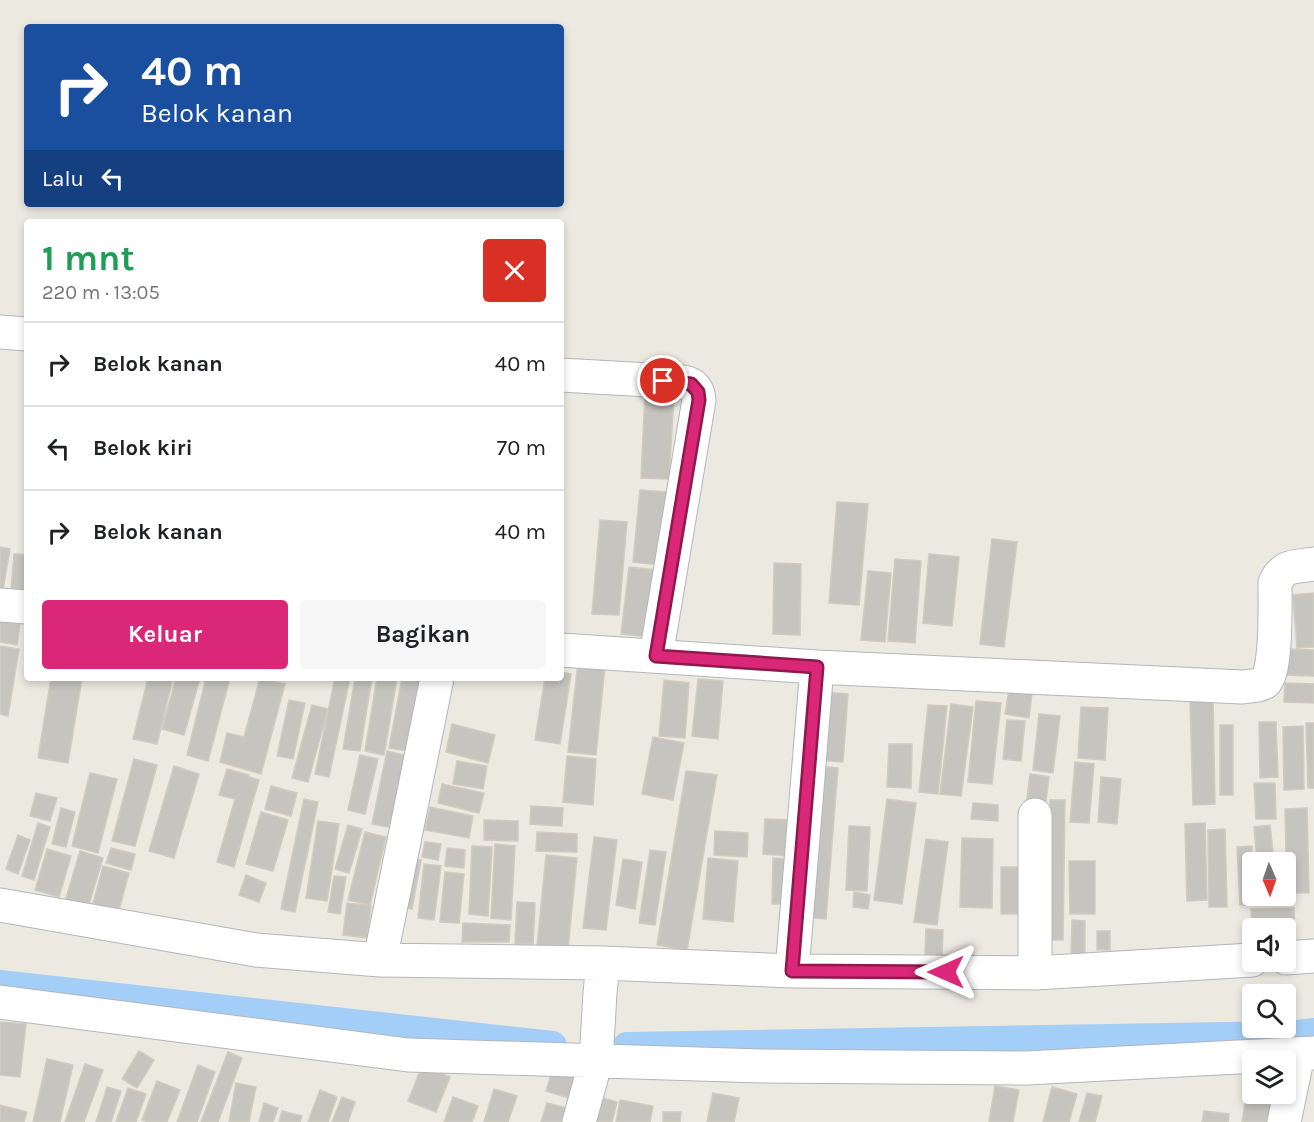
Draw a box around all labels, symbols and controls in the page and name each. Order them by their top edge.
text: 40 m [141,46,243,96]
icon: right [42,48,120,126]
text: Belok kanan [141,97,293,129]
icon: left [96,162,129,195]
text: Lalu [42,166,84,192]
text: 1 mnt [42,237,135,279]
button: close [483,239,546,302]
text: 220 m · 13:05 [42,281,160,304]
icon: right [42,348,75,381]
text: Belok kanan [93,351,223,377]
text: 40 m [495,351,546,377]
pin [637,355,688,406]
icon: arrive [646,364,679,397]
icon: left [42,432,75,465]
text: Belok kiri [93,435,193,461]
text: 70 m [497,435,546,461]
icon: right [42,516,75,549]
text: Belok kanan [93,519,223,545]
text: 40 m [495,519,546,545]
button: Keluar [42,600,288,669]
button: Bagikan [300,600,546,669]
north arrow [1242,852,1296,906]
map controls [1242,852,1296,1104]
button: sound [1242,918,1296,972]
position arrow [914,940,978,1004]
button: search [1242,984,1296,1038]
button: layers [1242,1050,1296,1104]

